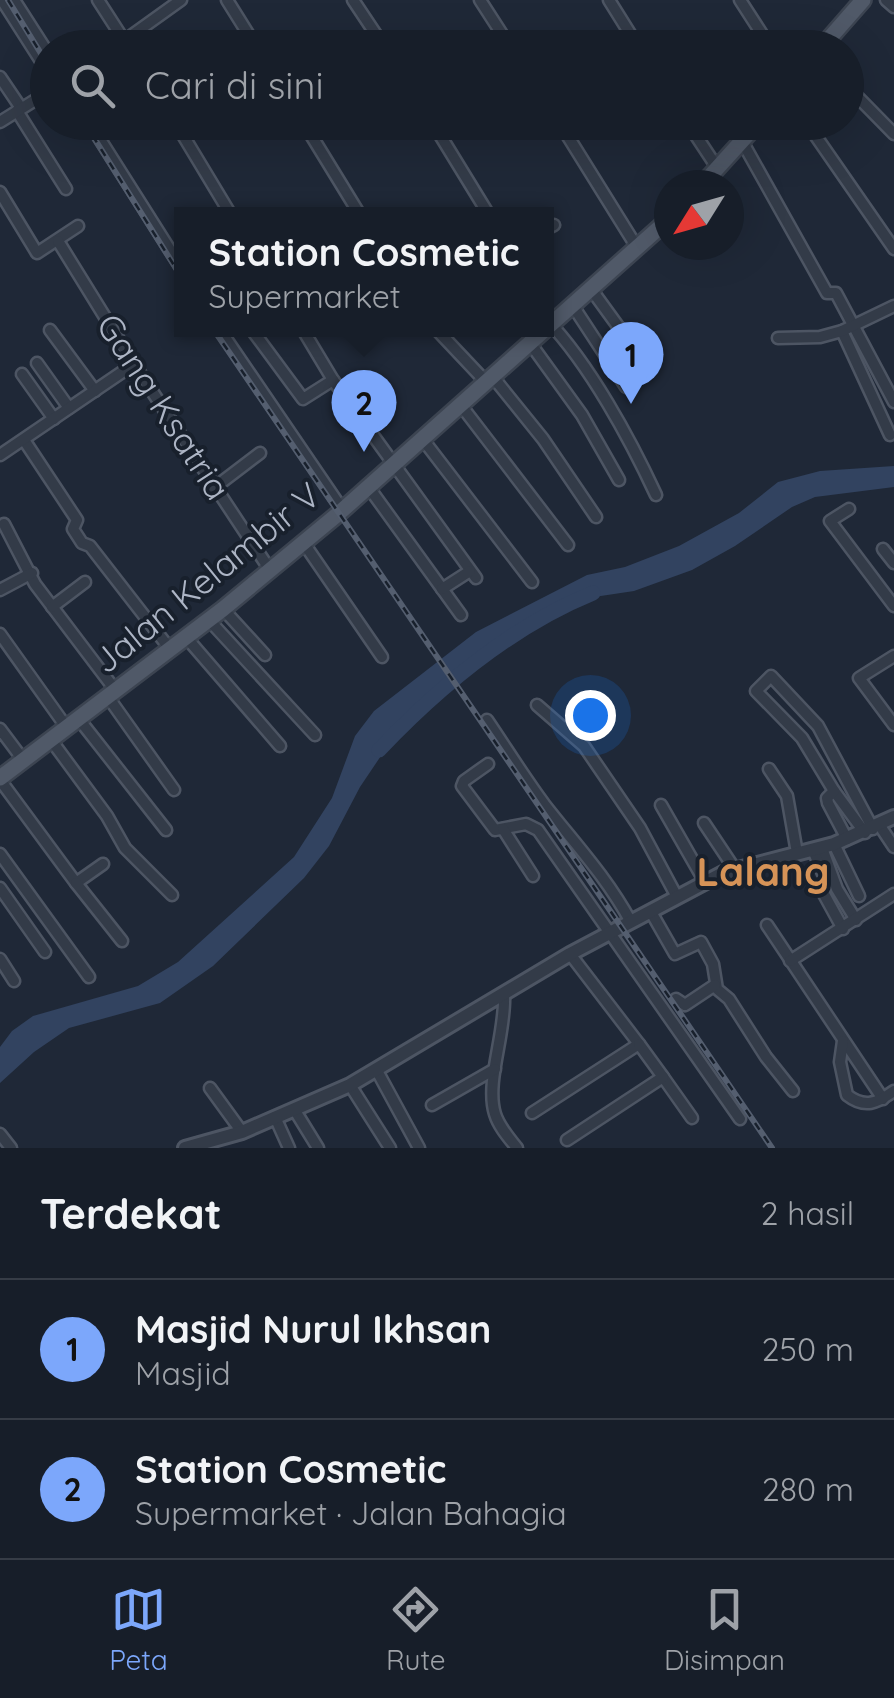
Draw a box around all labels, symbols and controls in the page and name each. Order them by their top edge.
search box [30,30,864,140]
icon: search [65,58,120,113]
text: Cari di sini [145,61,324,109]
north arrow [654,170,744,260]
popup [174,207,554,337]
text: Station Cosmetic [208,228,520,276]
text: Supermarket [208,276,401,316]
street label: Gang Ksatria [87,305,240,508]
pin: 1 [598,322,664,404]
pin: 2 [332,370,396,452]
street label: Jalan Kelambir V [84,472,329,682]
your location [565,690,616,741]
district label: Lalang [697,846,829,896]
text: Terdekat [40,1187,222,1240]
text: 2 hasil [761,1193,854,1233]
text: Masjid Nurul Ikhsan [135,1305,491,1353]
text: 1 [66,1329,79,1369]
text: 250 m [762,1329,854,1369]
text: Masjid [135,1353,231,1393]
text: Station Cosmetic [135,1445,446,1493]
text: 2 [63,1469,82,1509]
text: 280 m [762,1469,854,1509]
text: Supermarket · Jalan Bahagia [135,1493,567,1533]
tab: Peta [109,1582,168,1677]
tab: Rute [386,1582,446,1677]
tab: Disimpan [664,1582,785,1677]

